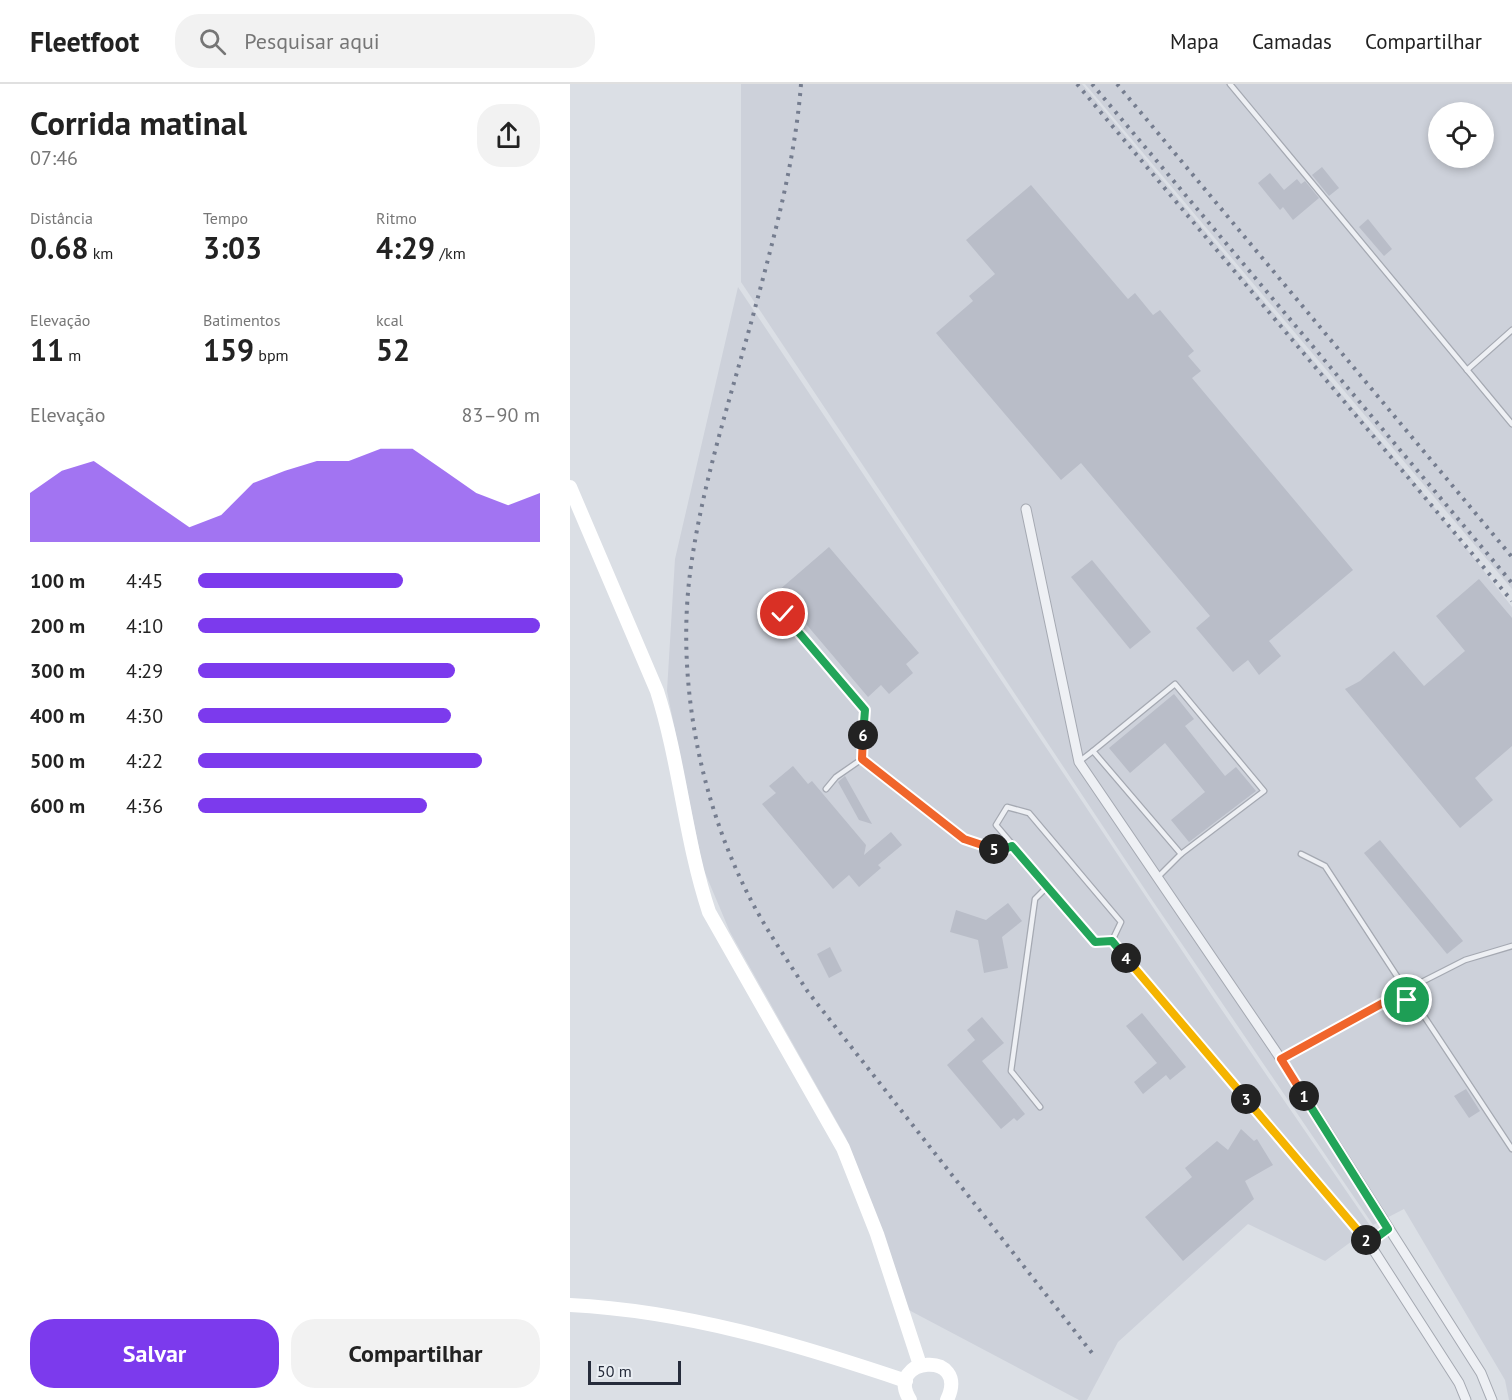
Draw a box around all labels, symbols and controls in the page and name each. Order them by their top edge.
search box [175,14,595,68]
text: Fleetfoot [30,23,139,60]
icon: search [196,25,229,58]
text: Pesquisar aqui [244,27,380,55]
text: Mapa [1170,28,1219,55]
text: Camadas [1252,28,1332,55]
text: Compartilhar [1365,28,1482,55]
text: Corrida matinal [30,101,247,144]
map controls [1428,102,1494,168]
button: locate [1428,102,1494,168]
button: share [477,104,540,167]
text: 07:46 [30,145,78,171]
text: Distância [30,208,93,228]
text: Tempo [203,208,248,228]
text: Ritmo [376,208,417,228]
text: 0.68 [30,228,88,267]
text: 3:03 [203,228,262,267]
text: 4:29 [376,228,435,267]
text: km [88,243,113,263]
text: /km [435,243,466,263]
text: Elevação [30,310,90,330]
text: Batimentos [203,310,280,330]
text: kcal [376,310,403,330]
text: 11 [30,330,64,369]
text: 159 [203,330,254,369]
text: 52 [376,330,410,369]
text: m [64,345,81,365]
text: bpm [254,345,289,365]
text: Elevação [30,402,106,428]
text: 83–90 m [462,402,540,428]
text: 100 m [30,568,85,594]
text: 4:45 [126,568,163,594]
pin [757,588,808,639]
icon: check [766,597,799,630]
text: 200 m [30,613,85,639]
text: 4:10 [126,613,163,639]
text: 300 m [30,658,85,684]
text: 4:29 [126,658,163,684]
text: 400 m [30,703,85,729]
text: 4:30 [126,703,163,729]
pin: 6 [848,720,878,750]
text: 6 [858,725,868,745]
text: 500 m [30,748,85,774]
text: 4:22 [126,748,163,774]
text: 600 m [30,793,85,819]
text: 4:36 [126,793,163,819]
pin: 5 [979,834,1009,864]
text: 5 [989,839,999,859]
pin: 4 [1111,943,1141,973]
text: 4 [1121,948,1131,968]
pin [1381,974,1432,1025]
icon: arrive [1390,983,1423,1016]
pin: 1 [1289,1081,1319,1111]
pin: 3 [1231,1084,1261,1114]
text: 1 [1299,1086,1309,1106]
text: 3 [1241,1089,1251,1109]
pin: 2 [1351,1225,1381,1255]
text: 2 [1361,1230,1371,1250]
button: Salvar [30,1319,279,1388]
button: Compartilhar [291,1319,540,1388]
scale bar [588,1358,681,1386]
text: 50 m [597,1361,632,1381]

